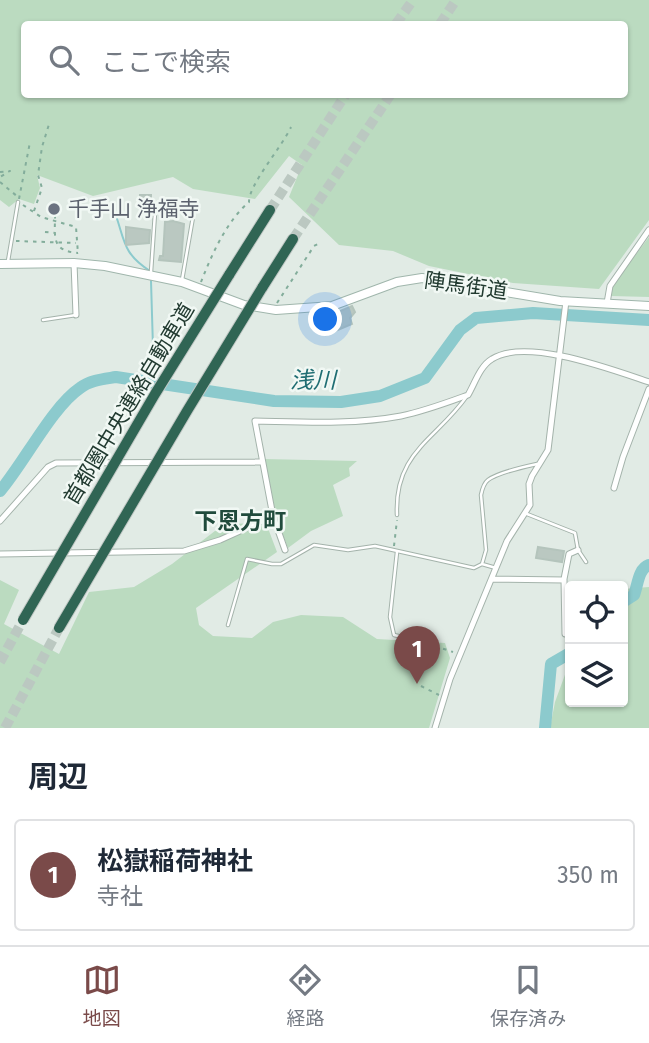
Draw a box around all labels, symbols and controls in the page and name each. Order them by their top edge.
search box [21,21,628,98]
icon: search [45,41,83,79]
text: ここで検索 [101,47,231,78]
place label: 千手山 浄福寺 [68,196,200,222]
marker: 千手山 浄福寺 [46,201,62,217]
street label: 陣馬街道 [423,267,509,305]
street label: 首都圏中央連絡自動車道 [58,298,200,510]
your location [308,302,342,336]
water label: 浅川 [290,366,339,394]
district label: 下恩方町 [194,507,286,535]
map controls [565,581,628,707]
button: locate [565,581,628,644]
pin: 1 [394,626,440,684]
button: layers [565,644,628,707]
text: 周辺 [28,759,88,795]
text: 松嶽稲荷神社 [97,846,253,877]
text: 1 [48,861,58,889]
text: 350 m [557,861,619,889]
text: 寺社 [97,882,143,910]
tab: 地図 [83,961,121,1030]
tab: 経路 [286,961,324,1030]
tab: 保存済み [490,961,566,1030]

